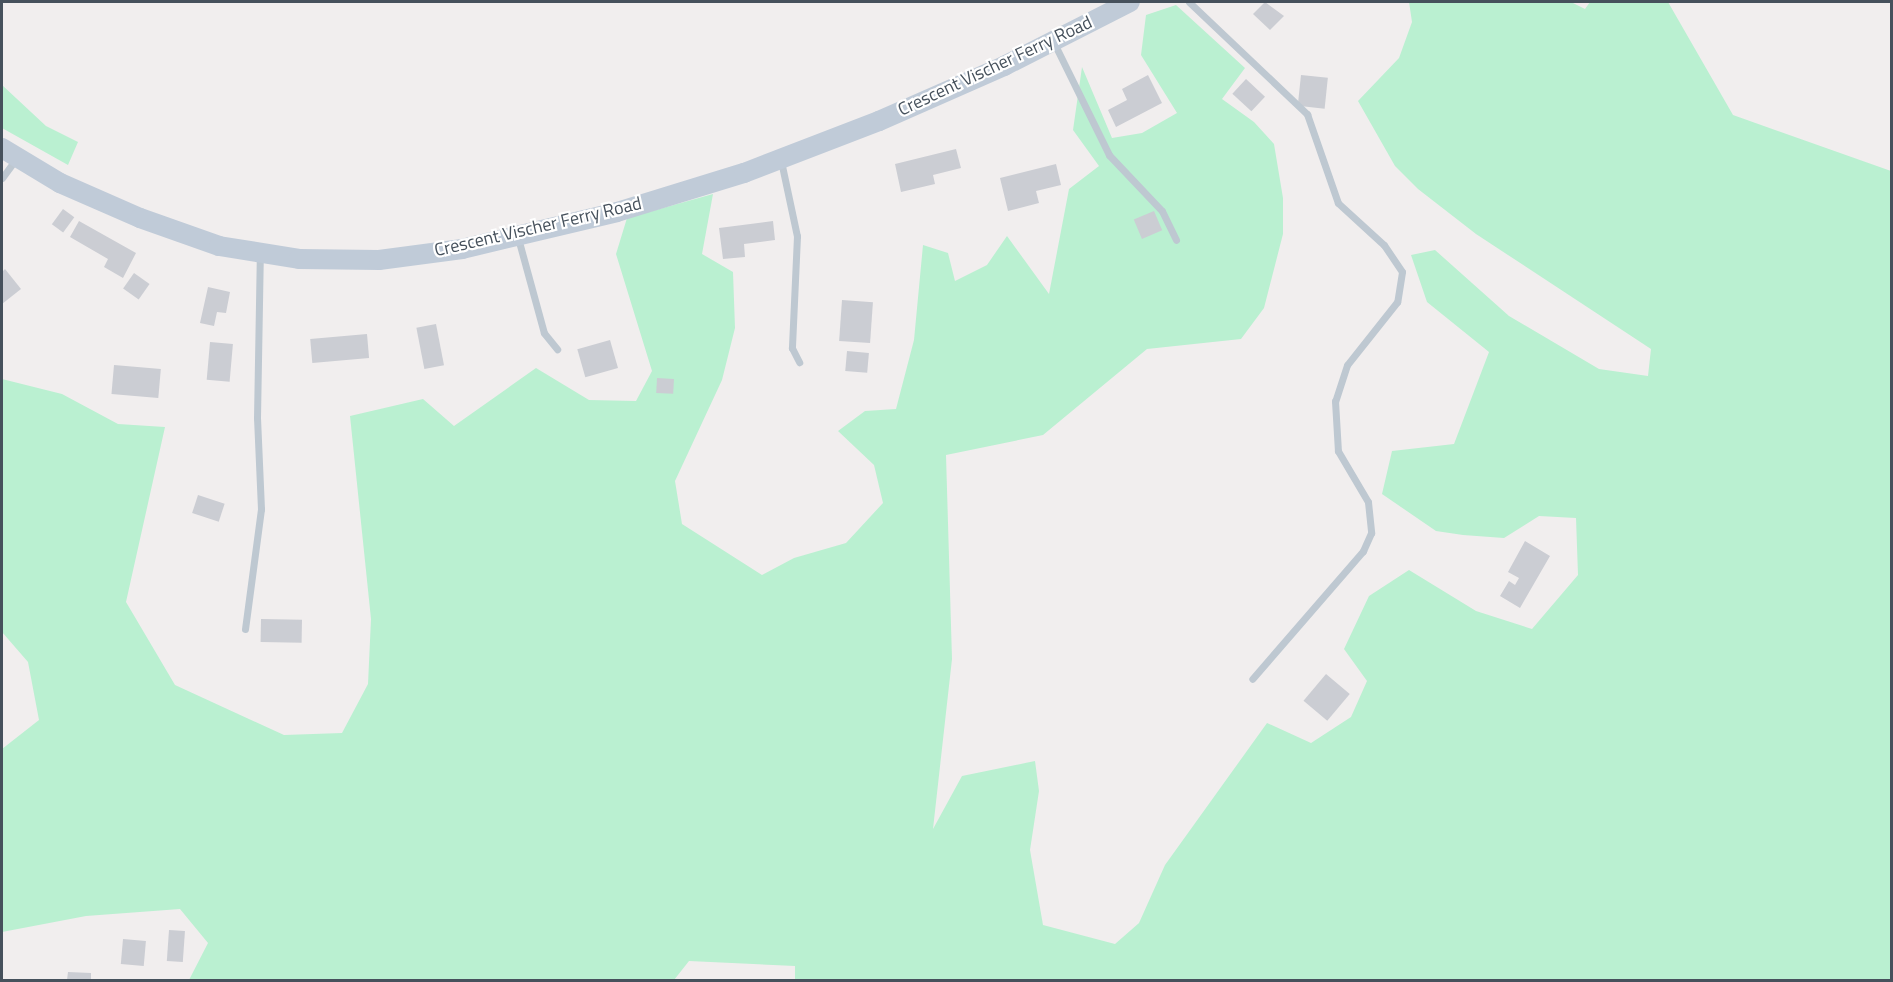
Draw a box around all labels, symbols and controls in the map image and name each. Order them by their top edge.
street label: Crescent Vischer Ferry Road [894,11,1096,121]
street label: Crescent Vischer Ferry Road [432,193,644,261]

